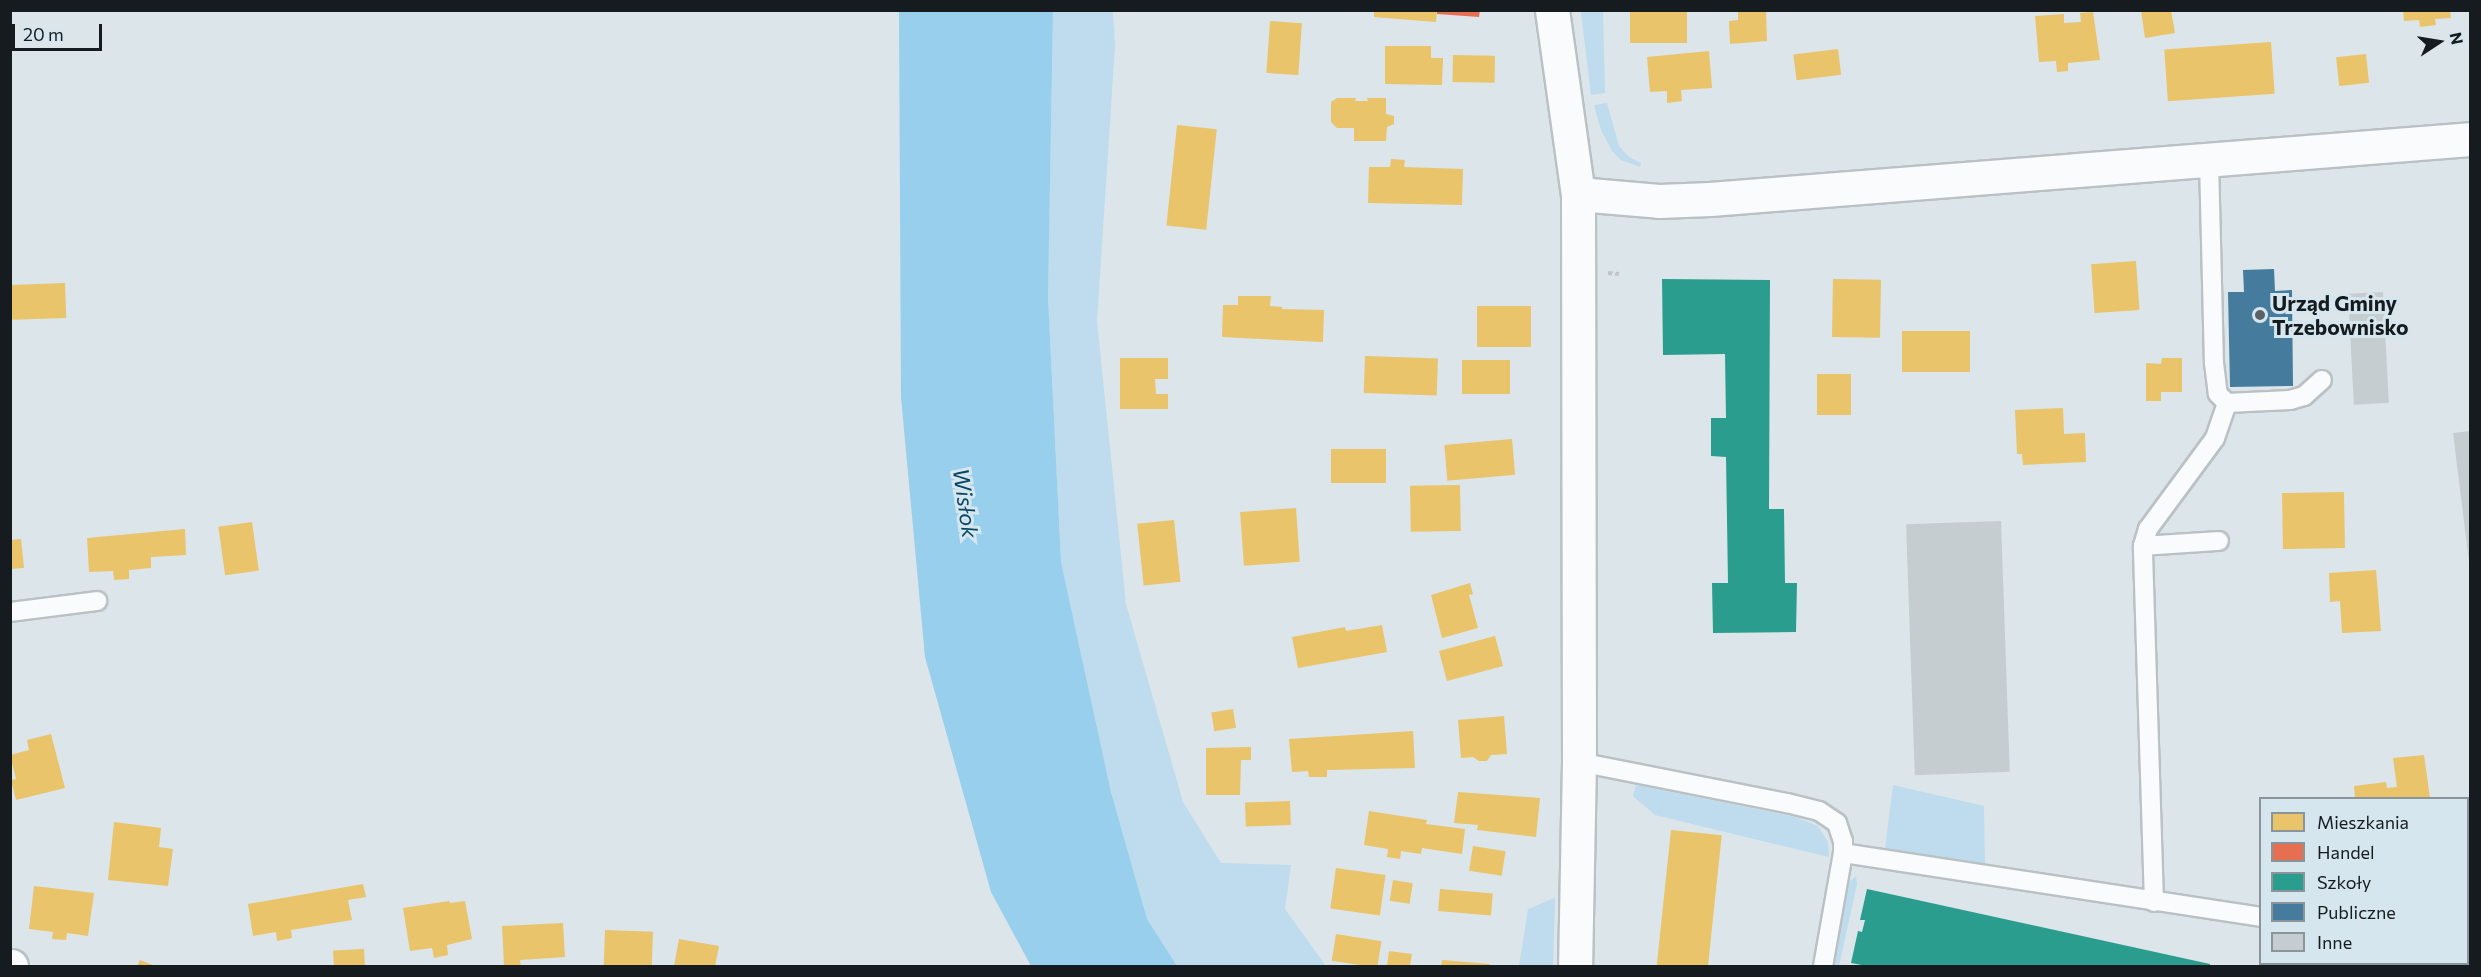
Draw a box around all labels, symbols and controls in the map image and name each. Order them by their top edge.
scale bar [15,12,105,50]
north arrow [2409,12,2469,72]
text: 20 m [23,23,64,45]
text: N [2447,30,2468,46]
place label: Urząd Gminy Trzebownisko [2272,290,2409,340]
marker: Urząd Gminy Trzebownisko [2253,308,2267,322]
water label: Wisłok [948,467,984,539]
legend [2259,797,2469,965]
text: Mieszkania [2317,811,2409,833]
text: Handel [2317,841,2375,863]
text: Szkoły [2317,871,2371,893]
text: Publiczne [2317,901,2396,923]
text: Inne [2317,931,2352,953]

